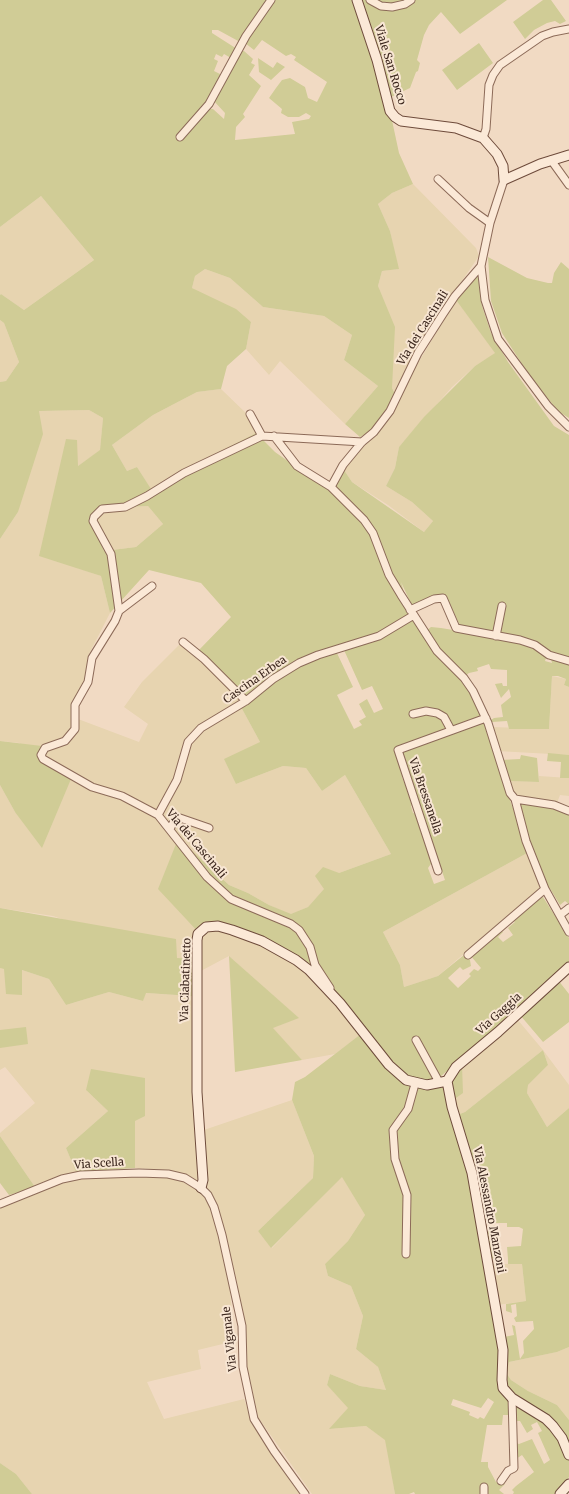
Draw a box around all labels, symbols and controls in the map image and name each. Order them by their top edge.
street label: Viale San Rocco [372,24,408,106]
street label: Via dei Cascinali [395,288,451,368]
street label: Cascina Erbea [221,653,289,707]
street label: Via Bressanella [406,756,444,836]
street label: Via dei Cascinali [163,807,229,881]
street label: Via Ciabatinetto [178,938,194,1022]
street label: Via Gaggia [474,990,524,1038]
street label: Via Alessandro Manzoni [470,1146,508,1274]
street label: Via Scella [74,1156,124,1172]
street label: Via Viganale [220,1306,240,1372]

